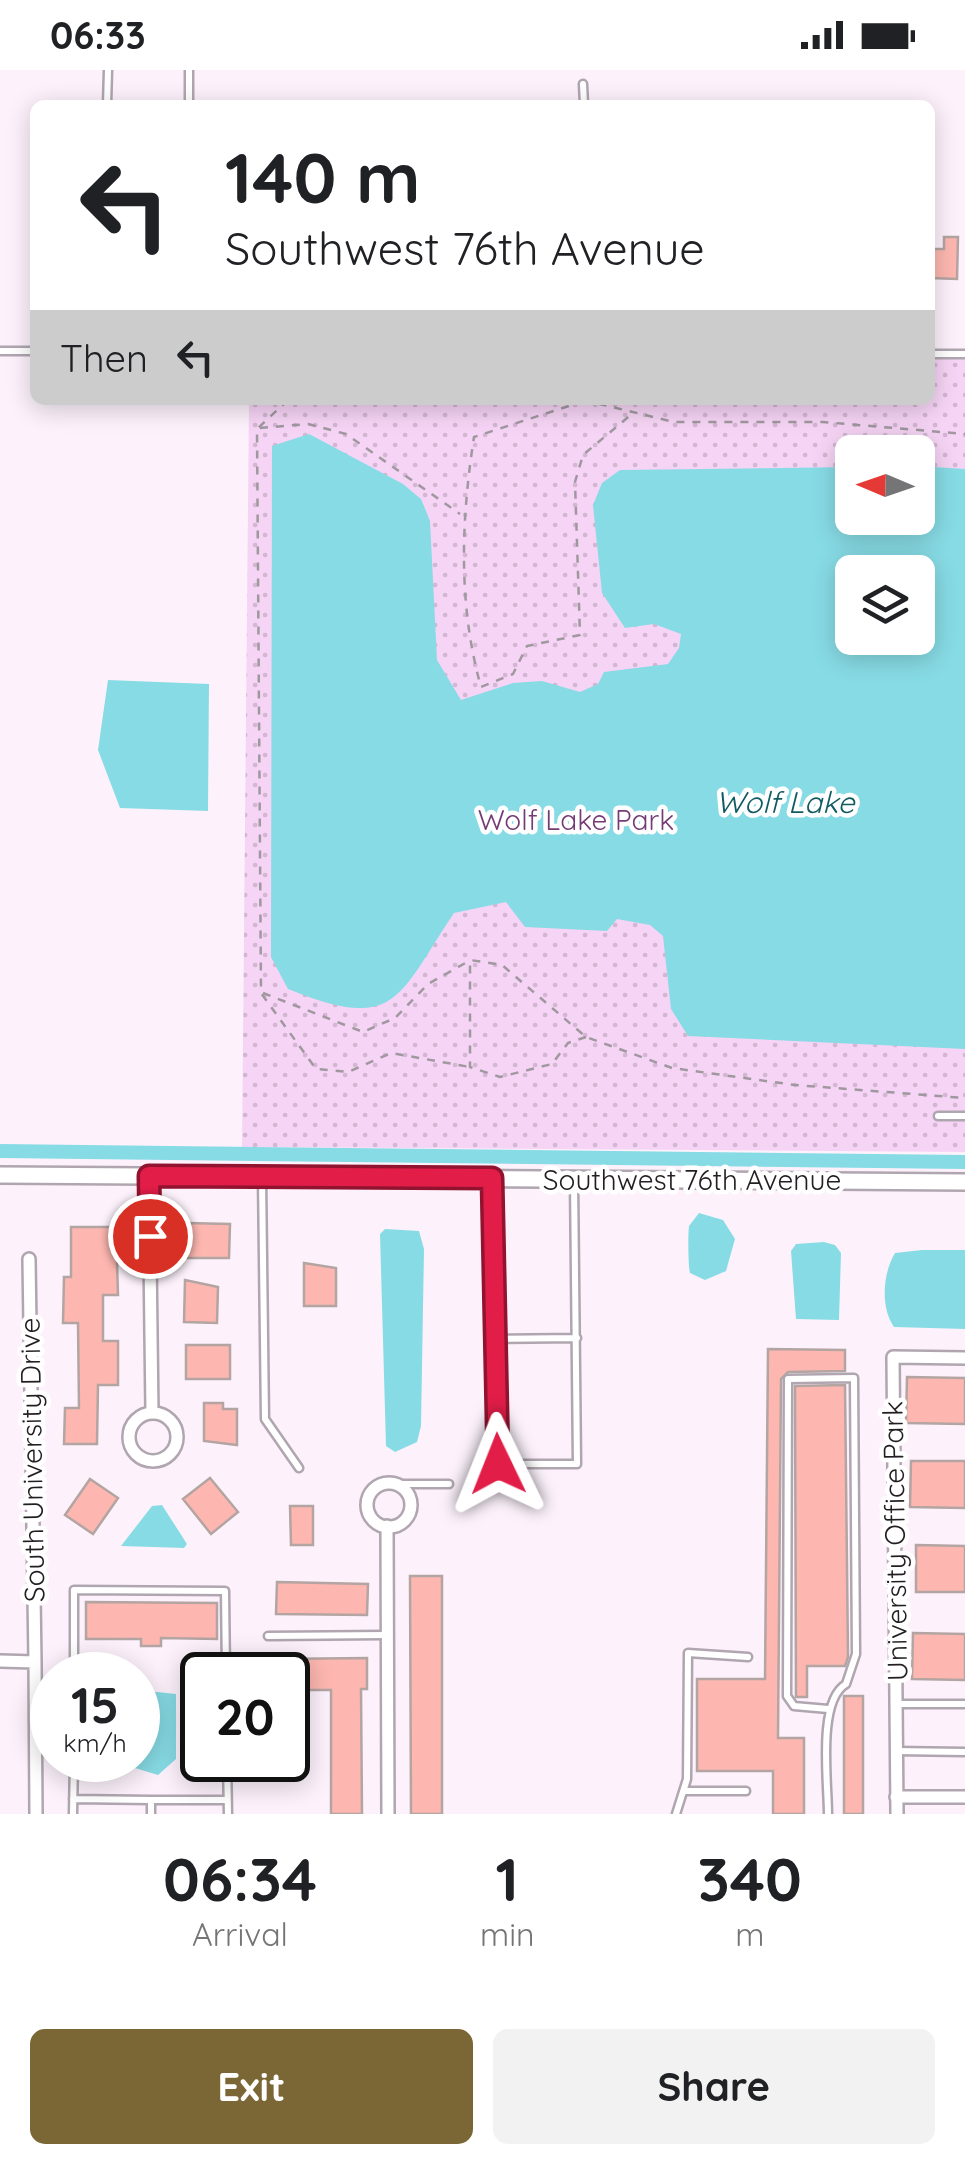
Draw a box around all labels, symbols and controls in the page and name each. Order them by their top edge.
text: 06:33 [50,11,146,59]
text: 140 m [225,133,421,221]
icon: left [60,140,190,270]
text: Southwest 76th Avenue [225,220,705,276]
icon: left [168,330,223,385]
text: Then [60,334,148,382]
north arrow [835,435,935,535]
map controls [835,435,935,655]
button: layers [835,555,935,655]
water label: Wolf Lake [715,783,856,821]
park label: Wolf Lake Park [478,802,674,837]
street label: Southwest 76th Avenue [543,1162,841,1197]
pin [108,1194,193,1279]
icon: arrive [123,1209,178,1264]
street label: South University Drive [12,1317,51,1603]
street label: University Office Park [875,1401,914,1681]
position arrow [446,1412,550,1516]
speed limit sign: 20 [180,1652,310,1782]
text: 15 [71,1673,119,1736]
text: km/h [63,1727,127,1758]
text: 06:34 [163,1841,317,1916]
text: 1 [496,1841,519,1916]
text: 340 [698,1841,802,1916]
text: Arrival [192,1914,288,1954]
text: min [480,1914,535,1954]
text: m [735,1914,764,1954]
button: Exit [30,2029,473,2144]
button: Share [493,2029,935,2144]

